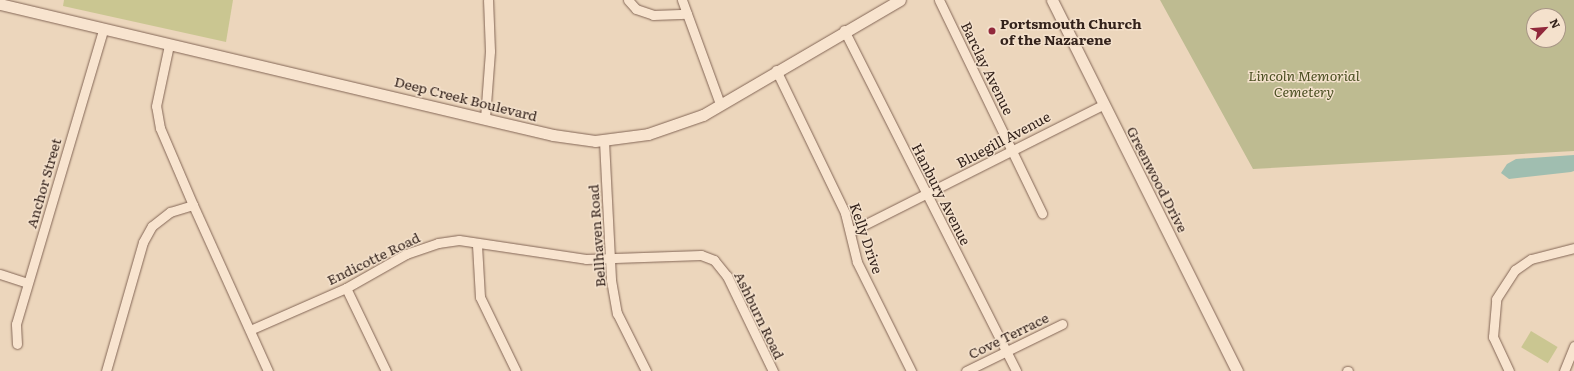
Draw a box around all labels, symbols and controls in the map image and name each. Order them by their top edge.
north arrow [1526,8,1566,48]
place label: Portsmouth Church of the Nazarene [1000,15,1142,48]
text: N [1547,16,1565,31]
street label: Barclay Avenue [958,19,1018,117]
marker: Portsmouth Church of the Nazarene [987,26,997,36]
park label: Lincoln Memorial Cemetery [1248,67,1360,100]
street label: Deep Creek Boulevard [393,72,539,124]
street label: Bluegill Avenue [953,107,1053,171]
street label: Greenwood Drive [1124,123,1192,235]
street label: Anchor Street [22,136,64,230]
street label: Hanbury Avenue [909,140,975,248]
street label: Bellhaven Road [584,184,608,288]
street label: Kelly Drive [847,200,887,276]
street label: Endicotte Road [324,228,422,288]
street label: Ashburn Road [732,268,788,362]
street label: Cove Terrace [965,308,1051,362]

